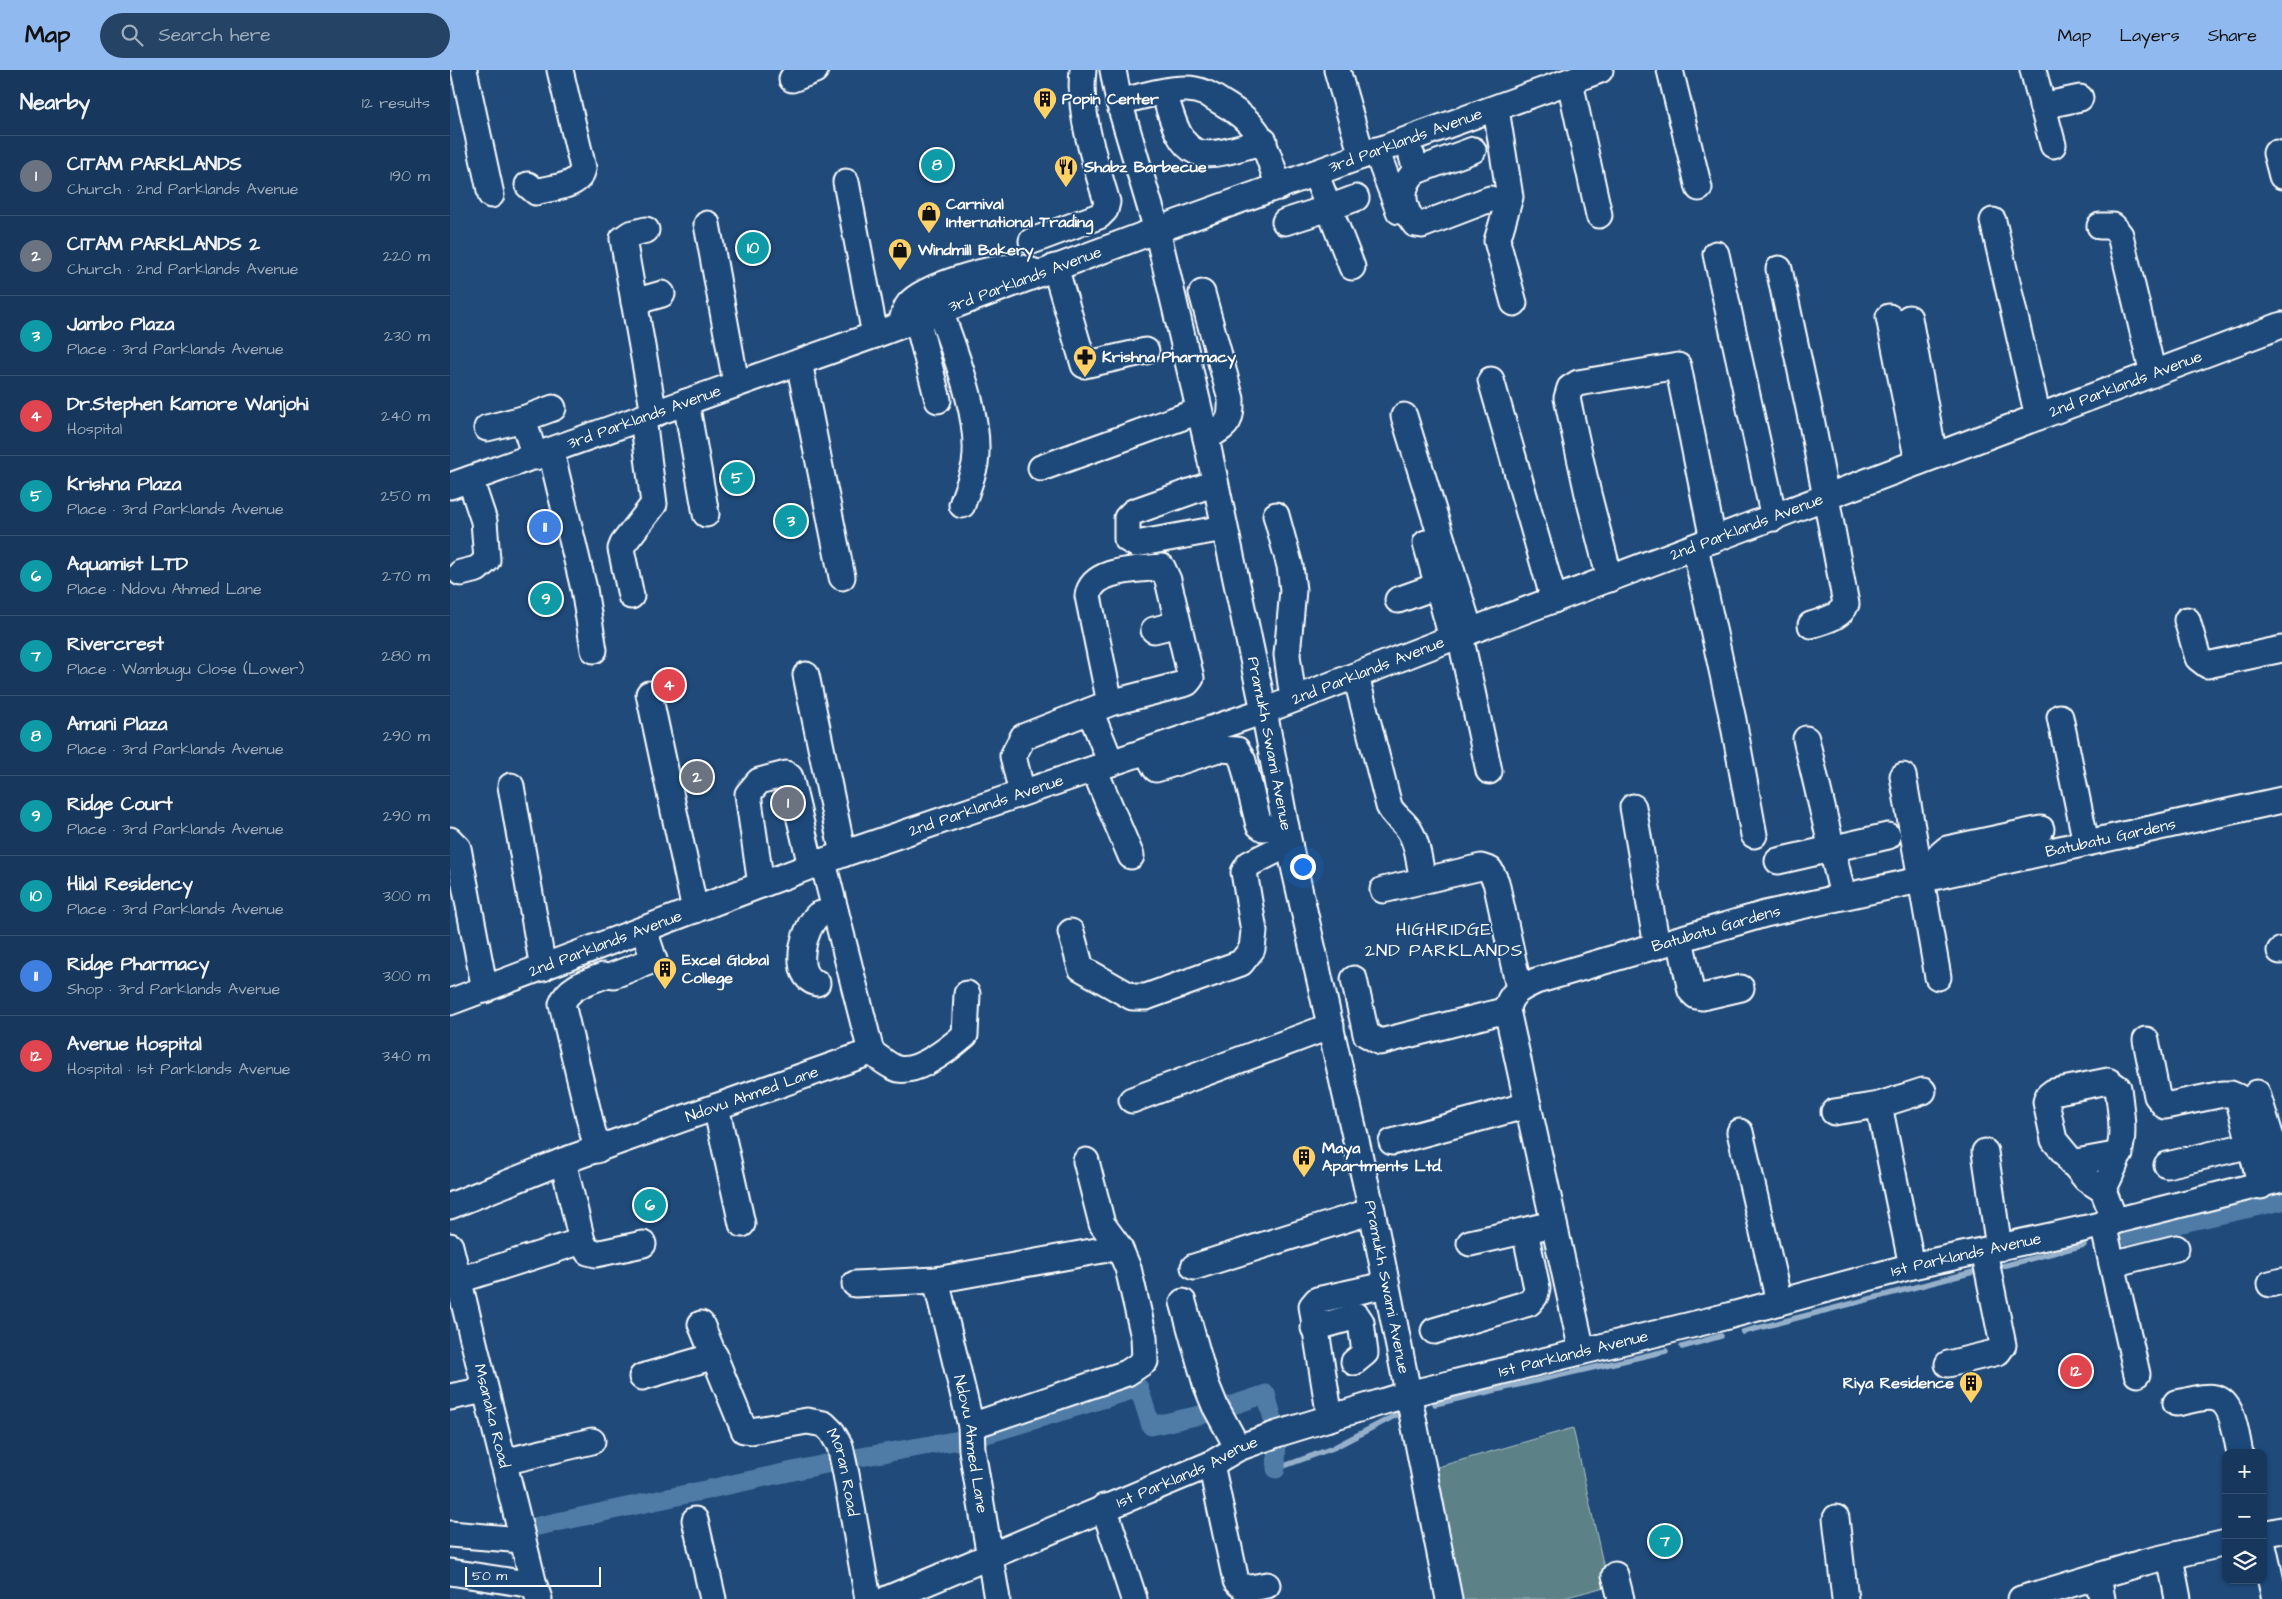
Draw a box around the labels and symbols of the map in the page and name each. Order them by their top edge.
building icon: Popin Center [1032,86,1058,120]
place label: Popin Center [1062,88,1159,110]
street label: 3rd Parklands Avenue [1326,102,1486,178]
pin: 8 [921,146,953,184]
restaurant icon: Shabz Barbecue [1053,154,1079,188]
place label: Shabz Barbecue [1083,156,1207,178]
place label: Carnival International Trading [946,193,1094,235]
shop icon: Carnival International Trading [916,200,942,234]
pin: 10 [737,229,769,267]
shop icon: Windmill Bakery [887,237,913,271]
place label: Windmill Bakery [917,239,1034,262]
street label: 3rd Parklands Avenue [945,241,1105,318]
pharmacy icon: Krishna Pharmacy [1072,344,1098,378]
street label: 2nd Parklands Avenue [2046,345,2205,423]
place label: Krishna Pharmacy [1102,346,1236,369]
street label: 3rd Parklands Avenue [564,379,724,454]
pin: 5 [721,459,753,497]
street label: 2nd Parklands Avenue [1667,488,1827,566]
pin: 3 [775,502,807,540]
pin: 11 [529,508,561,546]
pin: 9 [530,580,562,618]
street label: 2nd Parklands Avenue [1288,631,1448,710]
street label: Pramukh Swami Avenue [1242,655,1297,833]
pin: 4 [653,666,685,704]
pin: 2 [681,758,713,796]
street label: 2nd Parklands Avenue [906,769,1067,842]
pin: 1 [772,784,804,822]
street label: Batubatu Gardens [2043,813,2178,863]
your location [1290,854,1316,880]
street label: Batubatu Gardens [1649,900,1783,958]
street label: 2nd Parklands Avenue [526,905,685,982]
district label: HIGHRIDGE 2ND PARKLANDS [1365,917,1523,963]
place label: Excel Global College [682,949,769,991]
building icon: Excel Global College [652,956,678,990]
street label: Ndovu Ahmed Lane [682,1060,822,1128]
place label: Maya Apartments Ltd. [1322,1137,1443,1177]
building icon: Maya Apartments Ltd. [1291,1144,1317,1178]
pin: 6 [634,1186,666,1224]
street label: Pramukh Swami Avenue [1359,1198,1415,1376]
street label: 1st Parklands Avenue [1888,1227,2043,1282]
street label: 1st Parklands Avenue [1496,1325,1651,1383]
pin: 12 [2060,1352,2092,1390]
street label: Msanaka Road [469,1361,516,1470]
building icon: Riya Residence [1958,1370,1984,1404]
place label: Riya Residence [1843,1372,1954,1395]
street label: Ndovu Ahmed Lane [948,1373,993,1515]
street label: Moran Road [821,1424,864,1518]
street label: 1st Parklands Avenue [1113,1431,1261,1513]
pin: 7 [1649,1522,1681,1560]
scale bar [465,1564,601,1587]

